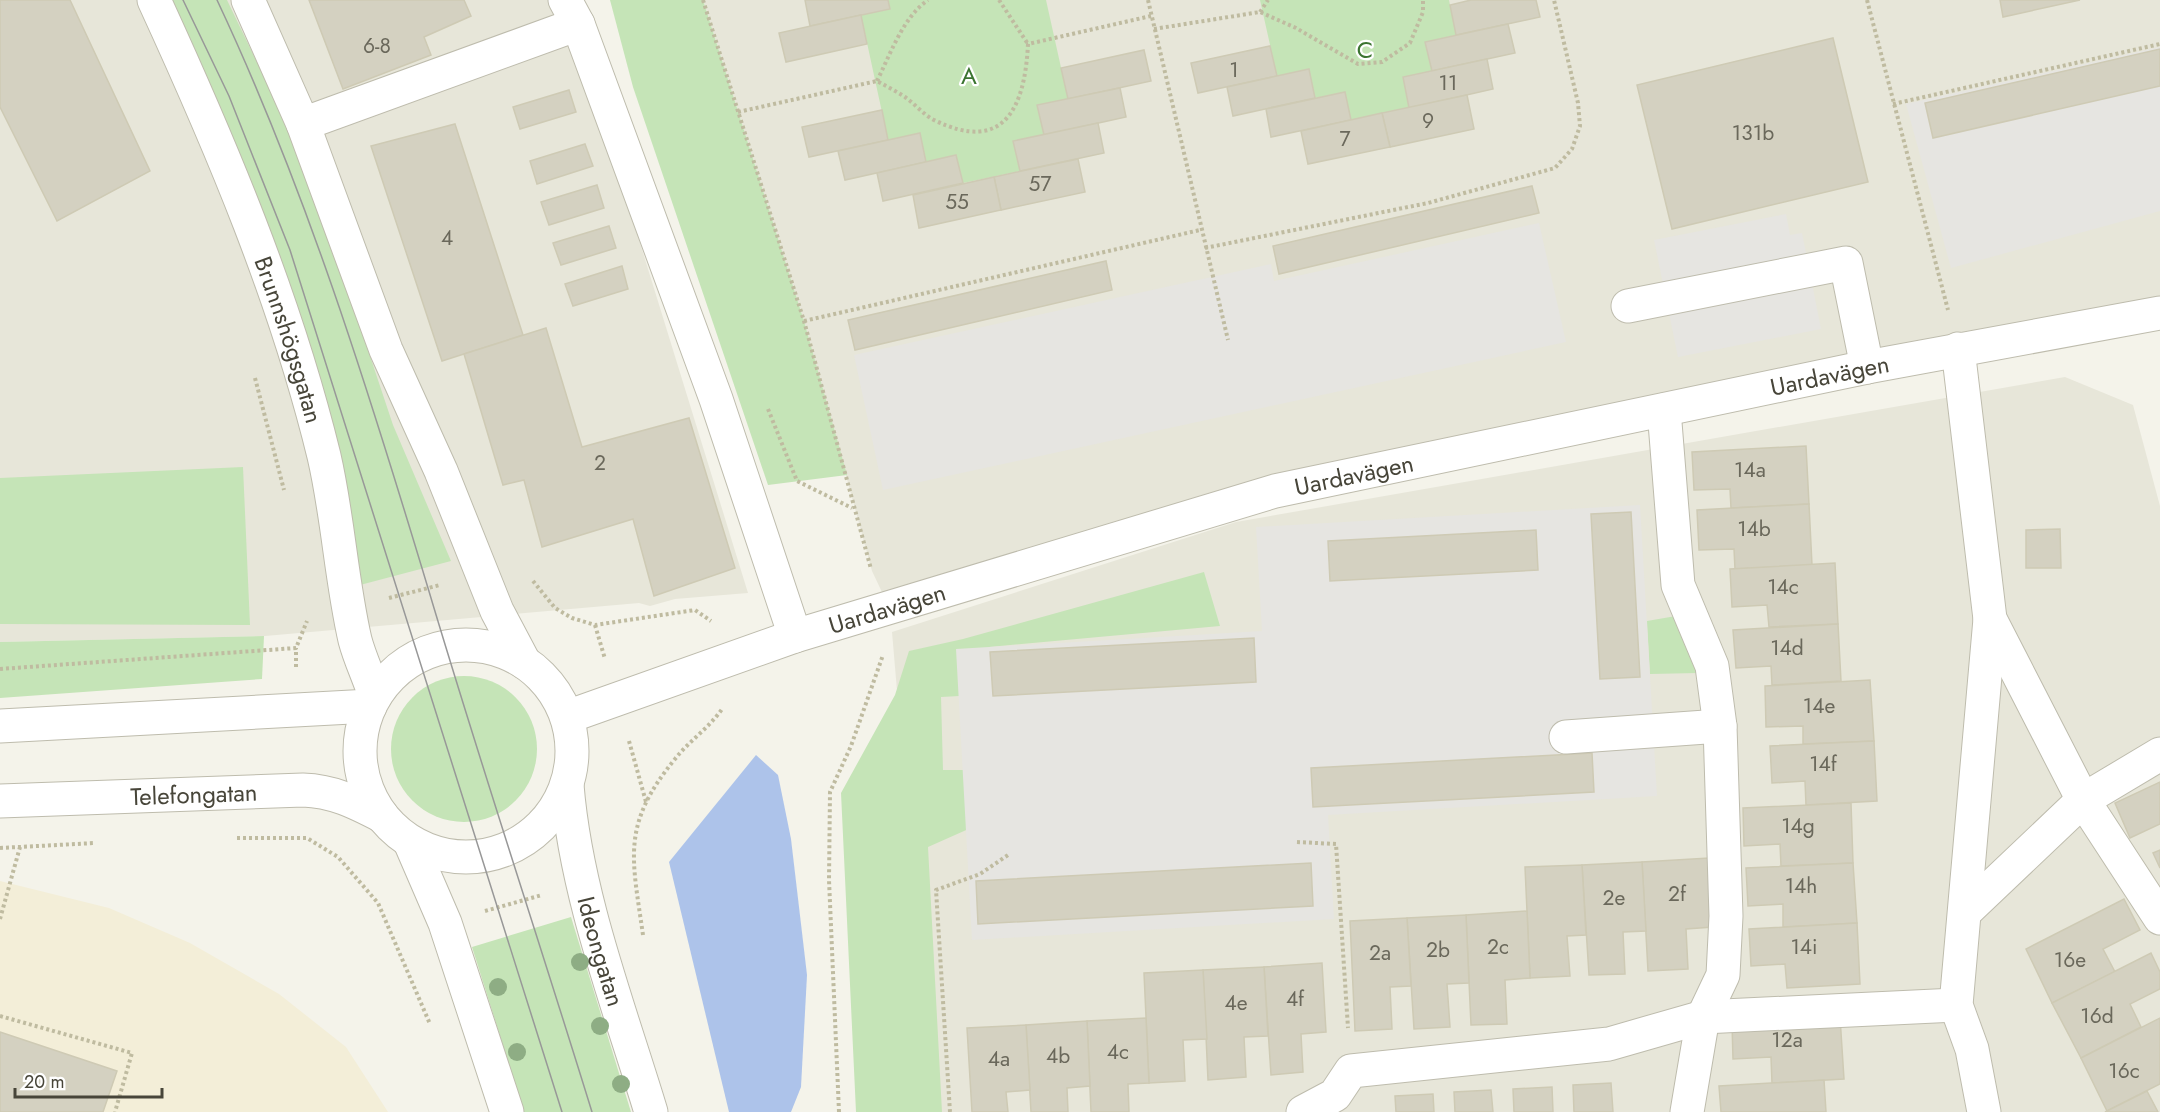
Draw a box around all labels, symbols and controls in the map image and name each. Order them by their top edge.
house number: 6-8 [363,31,391,61]
park label: C [1357,32,1373,67]
house number: 1 [1229,55,1239,85]
park label: A [961,58,977,93]
house number: 11 [1439,68,1457,98]
house number: 9 [1422,106,1434,136]
house number: 131b [1732,118,1774,148]
house number: 7 [1339,124,1351,154]
house number: 57 [1029,169,1051,199]
house number: 55 [945,187,969,217]
house number: 4 [441,223,453,253]
street label: Brunnshögsgatan [246,251,332,427]
street label: Uardavägen [1767,346,1892,404]
street label: Uardavägen [1291,445,1417,504]
house number: 2 [594,448,606,478]
house number: 14a [1734,455,1766,485]
house number: 14b [1737,514,1771,544]
house number: 14c [1767,572,1799,602]
street label: Uardavägen [824,574,950,642]
house number: 14d [1770,633,1804,663]
house number: 14e [1803,691,1835,721]
house number: 14f [1809,749,1838,779]
street label: Telefongatan [130,774,258,814]
house number: 14g [1781,811,1815,841]
house number: 14h [1785,871,1817,901]
house number: 2f [1668,879,1687,909]
house number: 2e [1603,883,1626,913]
street label: Ideongatan [569,893,634,1011]
house number: 2c [1487,932,1509,962]
house number: 14i [1790,932,1818,962]
house number: 2b [1426,935,1450,965]
house number: 2a [1369,938,1391,968]
house number: 16e [2054,945,2086,975]
house number: 4f [1286,984,1305,1014]
house number: 4e [1224,988,1248,1018]
house number: 16d [2080,1001,2114,1031]
house number: 12a [1771,1025,1803,1055]
house number: 4c [1107,1037,1129,1067]
house number: 4b [1046,1041,1070,1071]
house number: 4a [988,1044,1010,1074]
house number: 16c [2108,1056,2140,1086]
scale bar [15,1061,162,1099]
text: 20 m [24,1069,64,1095]

